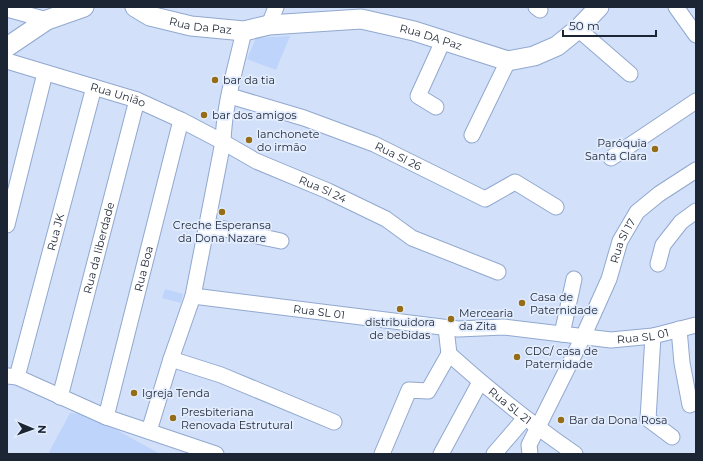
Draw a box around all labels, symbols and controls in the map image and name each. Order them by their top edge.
scale bar [563,12,656,38]
street label: Rua Da Paz [168,14,233,37]
text: 50 m [569,18,600,33]
street label: Rua DA Paz [398,21,464,53]
place label: bar da tia [223,73,275,87]
marker: bar da tia [210,75,220,85]
street label: Rua União [89,79,148,110]
place label: bar dos amigos [212,108,297,122]
marker: bar dos amigos [199,110,209,120]
place label: lanchonete do irmão [257,127,320,154]
marker: lanchonete do irmão [244,135,254,145]
place label: Paróquia Santa Clara [585,136,647,163]
street label: Rua Sl 26 [373,139,424,174]
marker: Paróquia Santa Clara [650,144,660,154]
street label: Rua Sl 24 [297,173,350,206]
street label: Rua da liberdade [80,200,117,295]
marker: Creche Esperansa da Dona Nazare [217,207,227,217]
street label: Rua JK [44,212,67,252]
street label: Rua Sl 17 [607,216,639,265]
place label: Creche Esperansa da Dona Nazare [173,218,271,245]
street label: Rua Boa [131,244,156,293]
place label: Casa de Paternidade [530,290,598,317]
marker: Casa de Paternidade [517,298,527,308]
street label: Rua SL 01 [292,302,346,322]
marker: distribuidora de bebidas [395,304,405,314]
place label: Mercearia da Zita [459,306,513,333]
marker: Mercearia da Zita [446,314,456,324]
place label: distribuidora de bebidas [365,315,435,342]
street label: Rua SL 01 [616,325,670,346]
place label: CDC/ casa de Paternidade [525,344,598,371]
marker: CDC/ casa de Paternidade [512,352,522,362]
street label: Rua SL 21 [486,384,534,427]
place label: Igreja Tenda [142,386,210,400]
marker: Igreja Tenda [129,388,139,398]
place label: Presbiteriana Renovada Estrutural [181,405,293,432]
north arrow [12,409,52,449]
marker: Presbiteriana Renovada Estrutural [168,413,178,423]
place label: Bar da Dona Rosa [569,413,667,427]
marker: Bar da Dona Rosa [556,415,566,425]
text: N [35,425,49,434]

